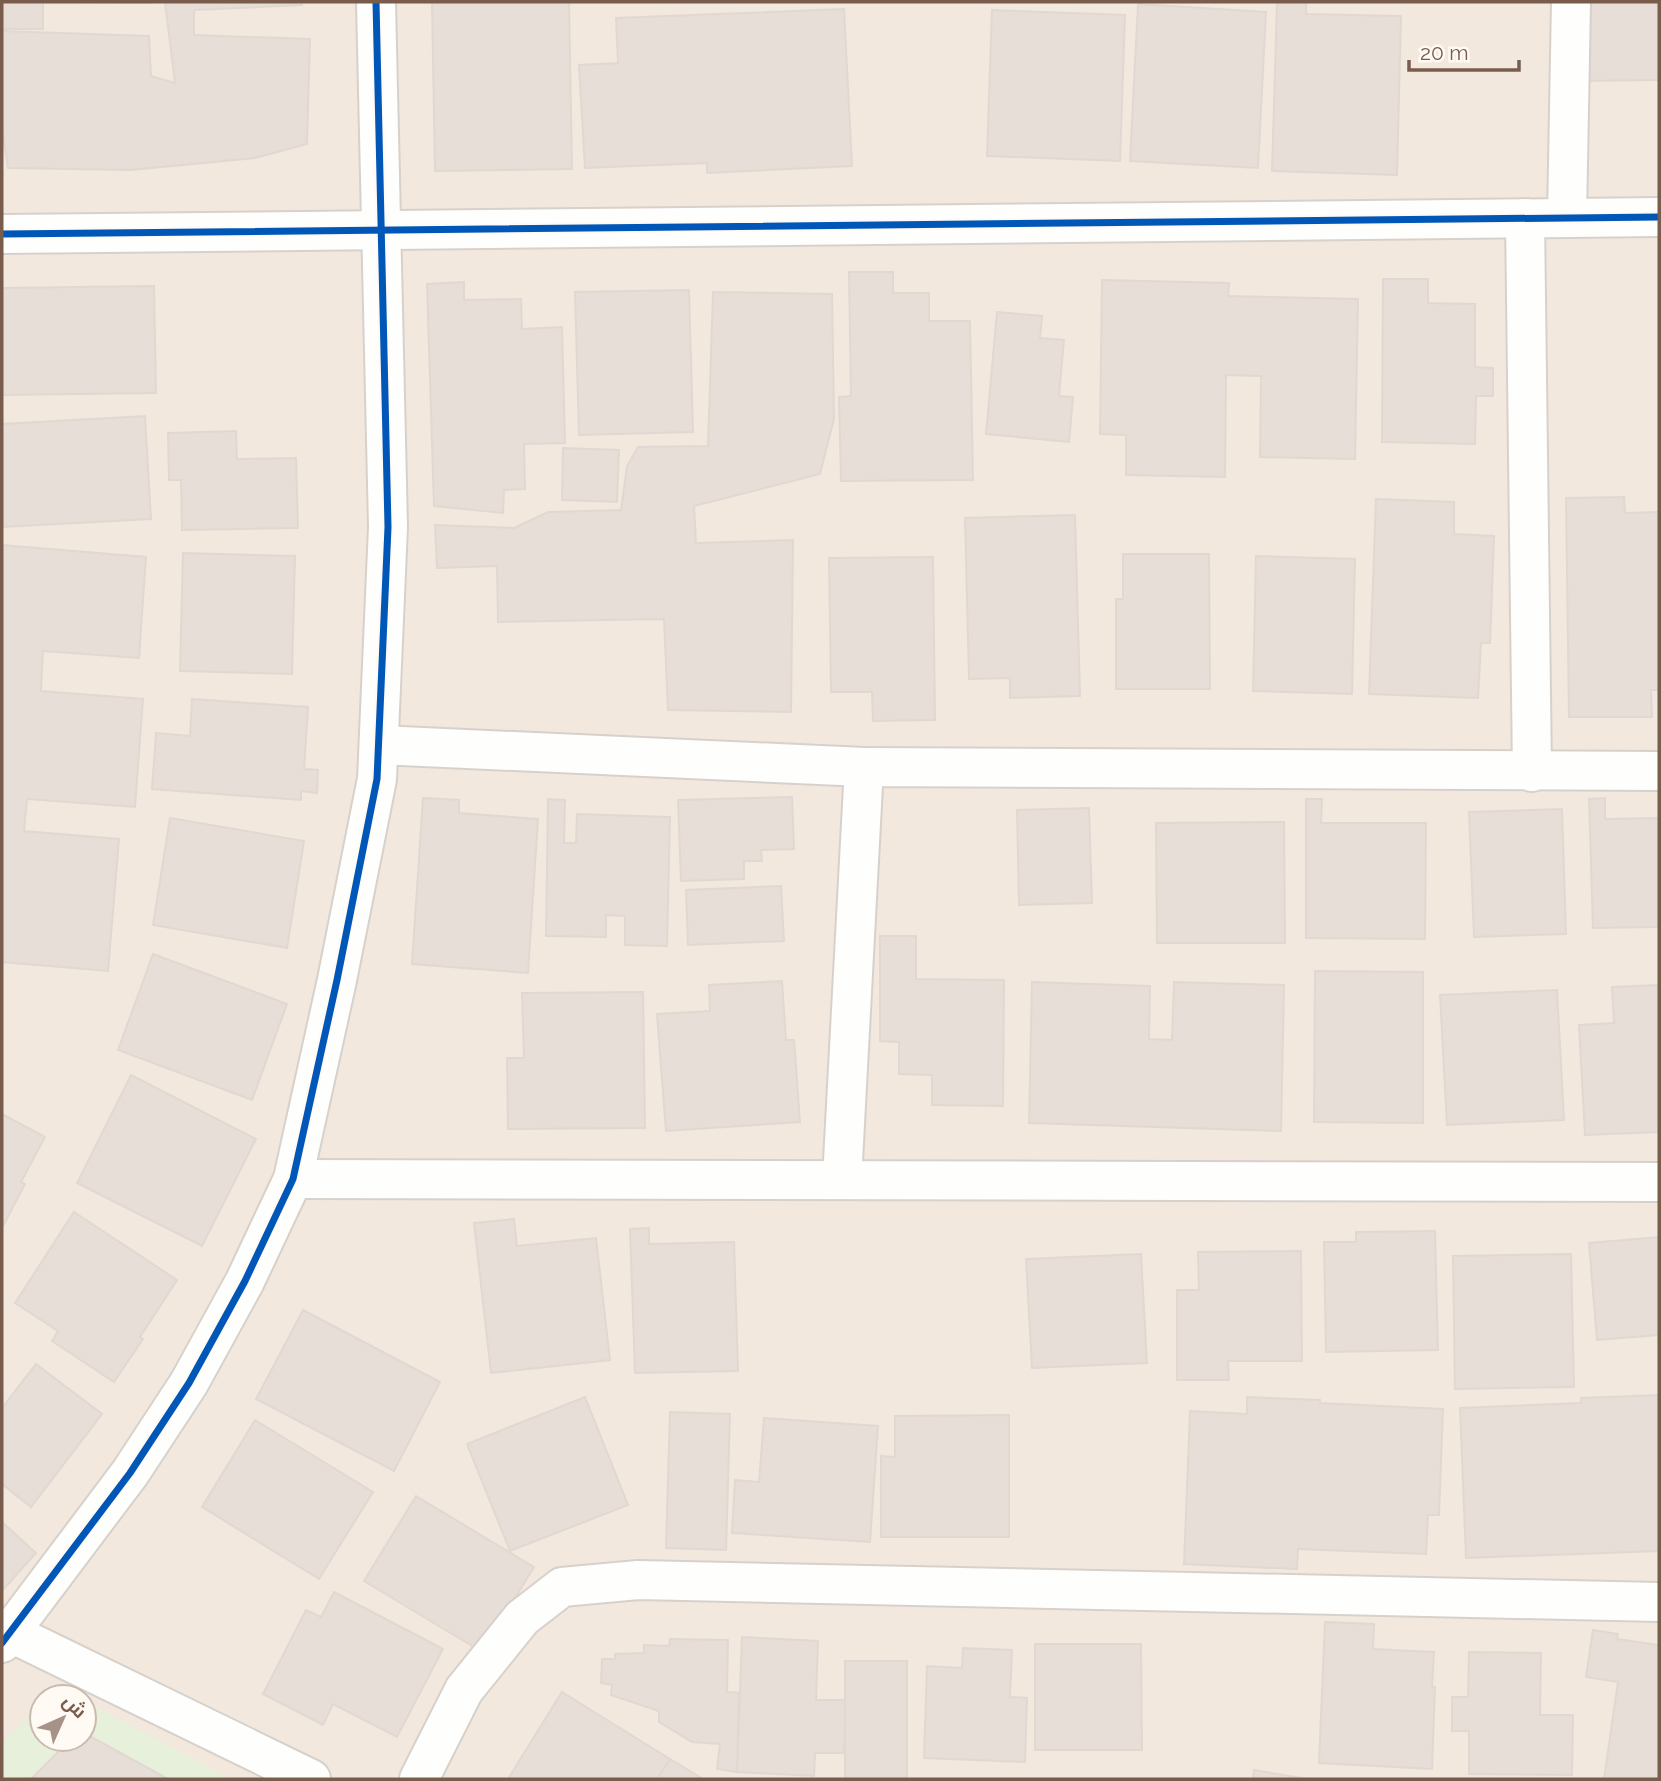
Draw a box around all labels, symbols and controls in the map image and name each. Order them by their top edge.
scale bar [1409,28,1519,72]
text: 20 m [1420,40,1468,65]
north arrow [28,1683,98,1753]
text: ش [58,1690,91,1723]

